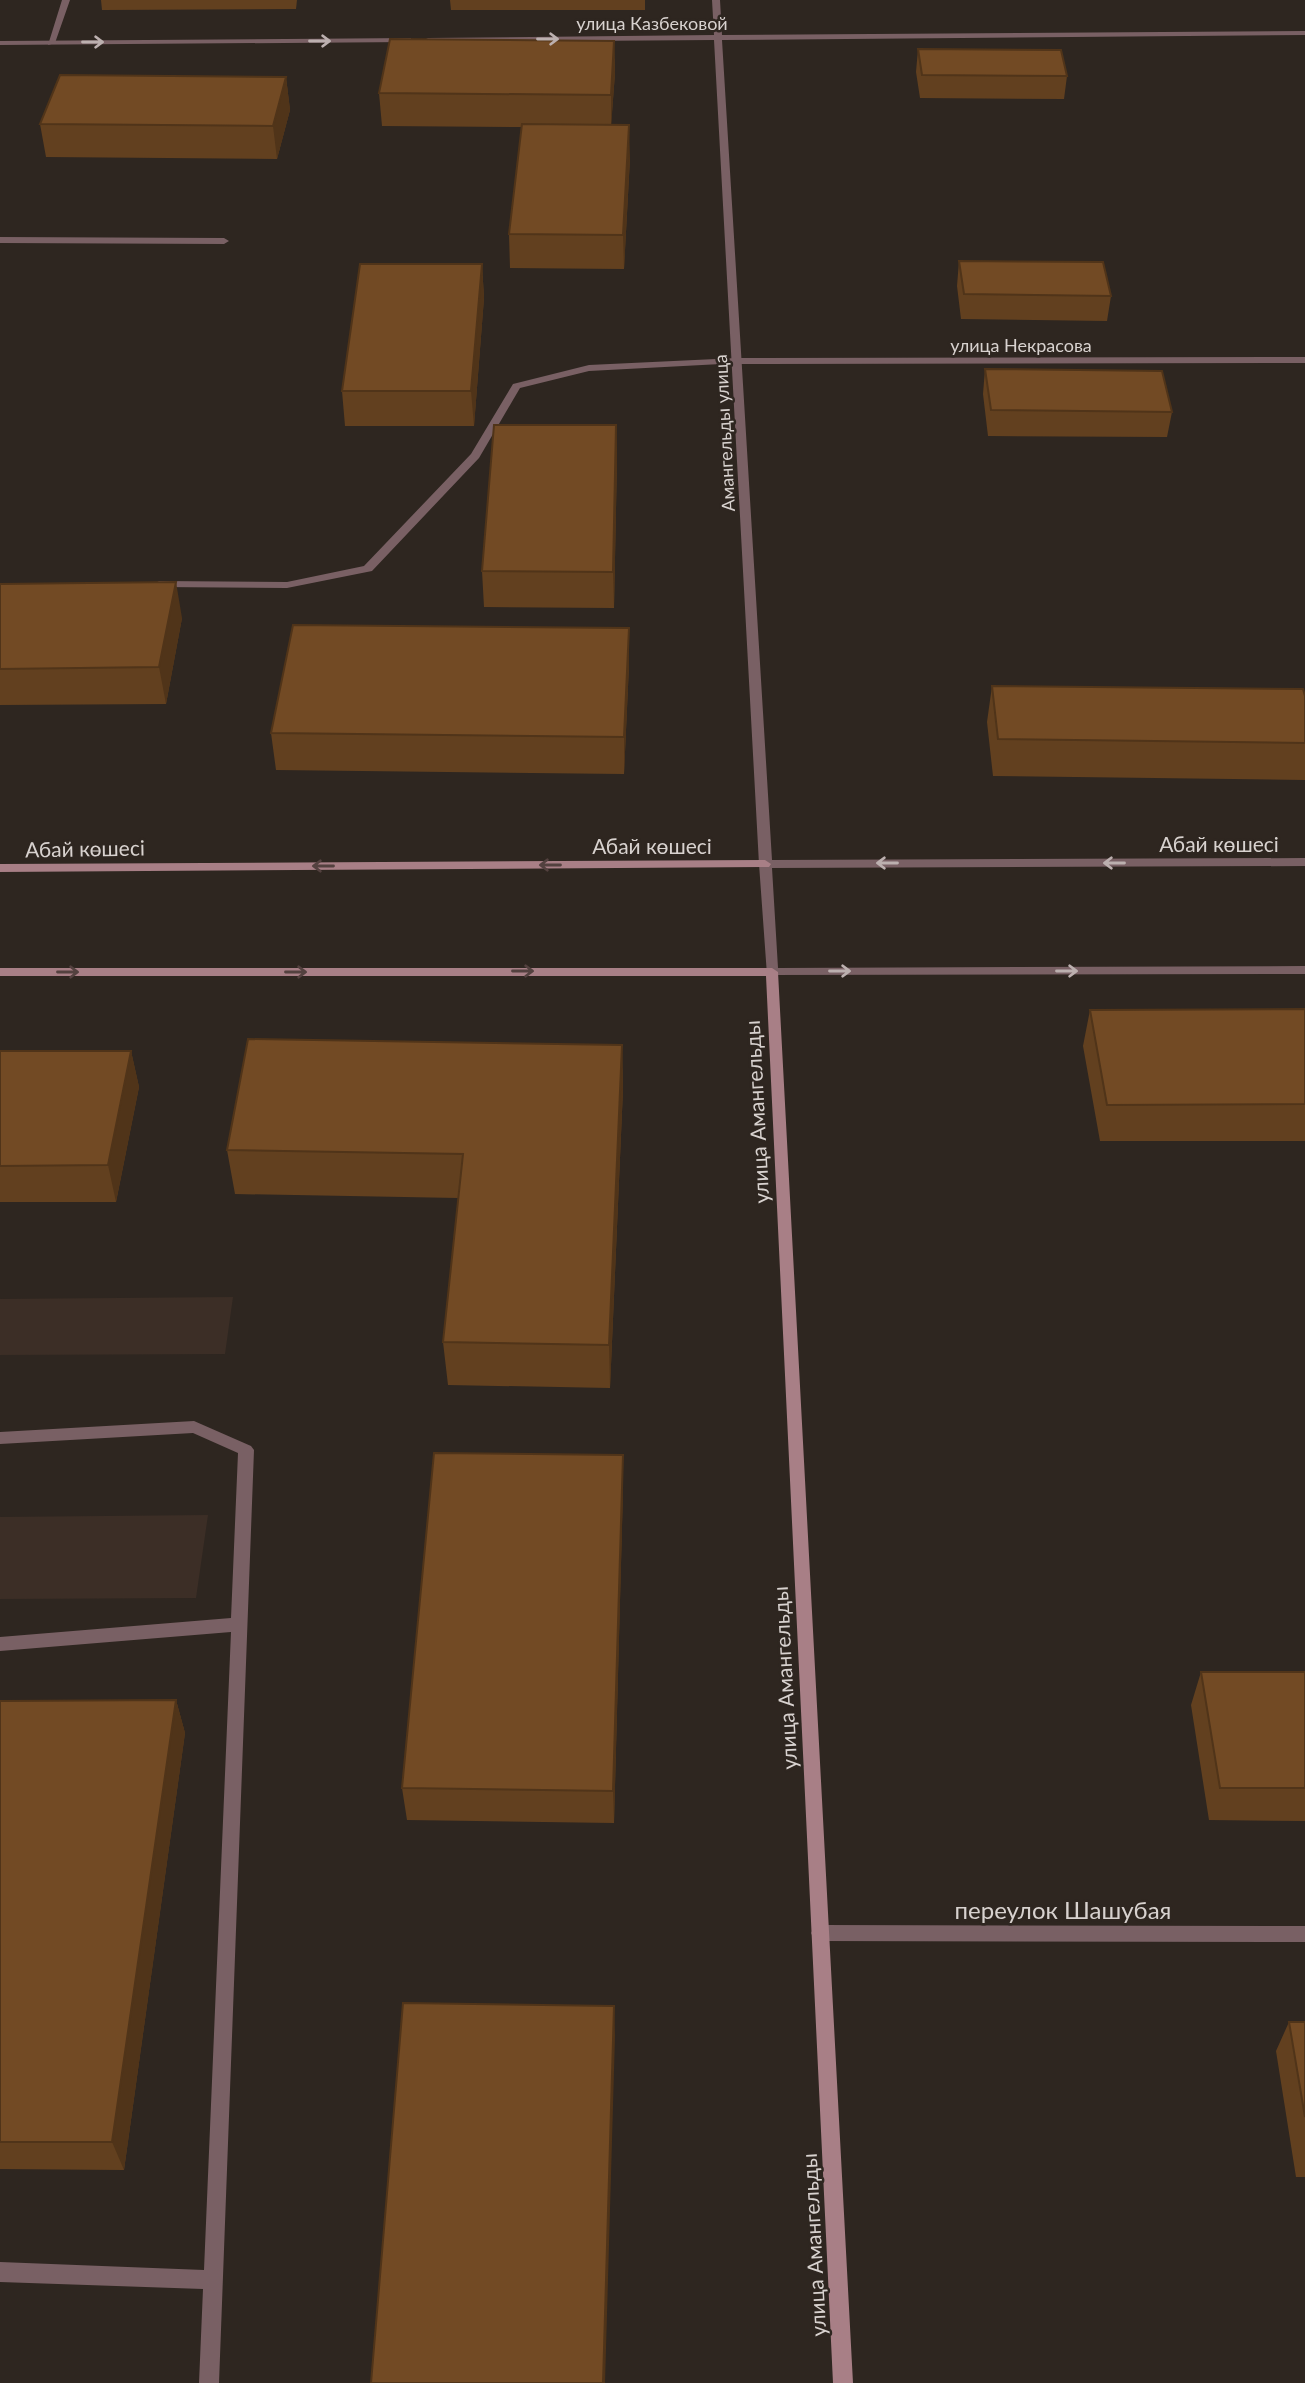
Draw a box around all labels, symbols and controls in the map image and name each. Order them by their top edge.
street label: улица Казбековой [576,12,728,34]
one-way arrow [536,32,559,46]
one-way arrow [308,34,331,48]
one-way arrow [81,35,104,49]
street label: улица Некрасова [950,334,1092,356]
street label: Амангельды улица [709,354,739,512]
street label: Абай көшесі [1159,831,1279,856]
street label: Абай көшесі [592,833,712,858]
street label: Абай көшесі [25,834,145,862]
one-way arrow [876,856,899,870]
one-way arrow [1103,856,1126,869]
one-way arrow [539,858,562,872]
one-way arrow [311,859,334,873]
one-way arrow [828,964,851,978]
one-way arrow [1056,964,1079,978]
one-way arrow [56,965,79,979]
one-way arrow [284,965,307,979]
one-way arrow [511,965,534,978]
street label: улица Амангельды [739,1020,773,1204]
street label: улица Амангельды [767,1586,801,1770]
street label: переулок Шашубая [955,1895,1171,1924]
street label: улица Амангельды [796,2153,830,2337]

